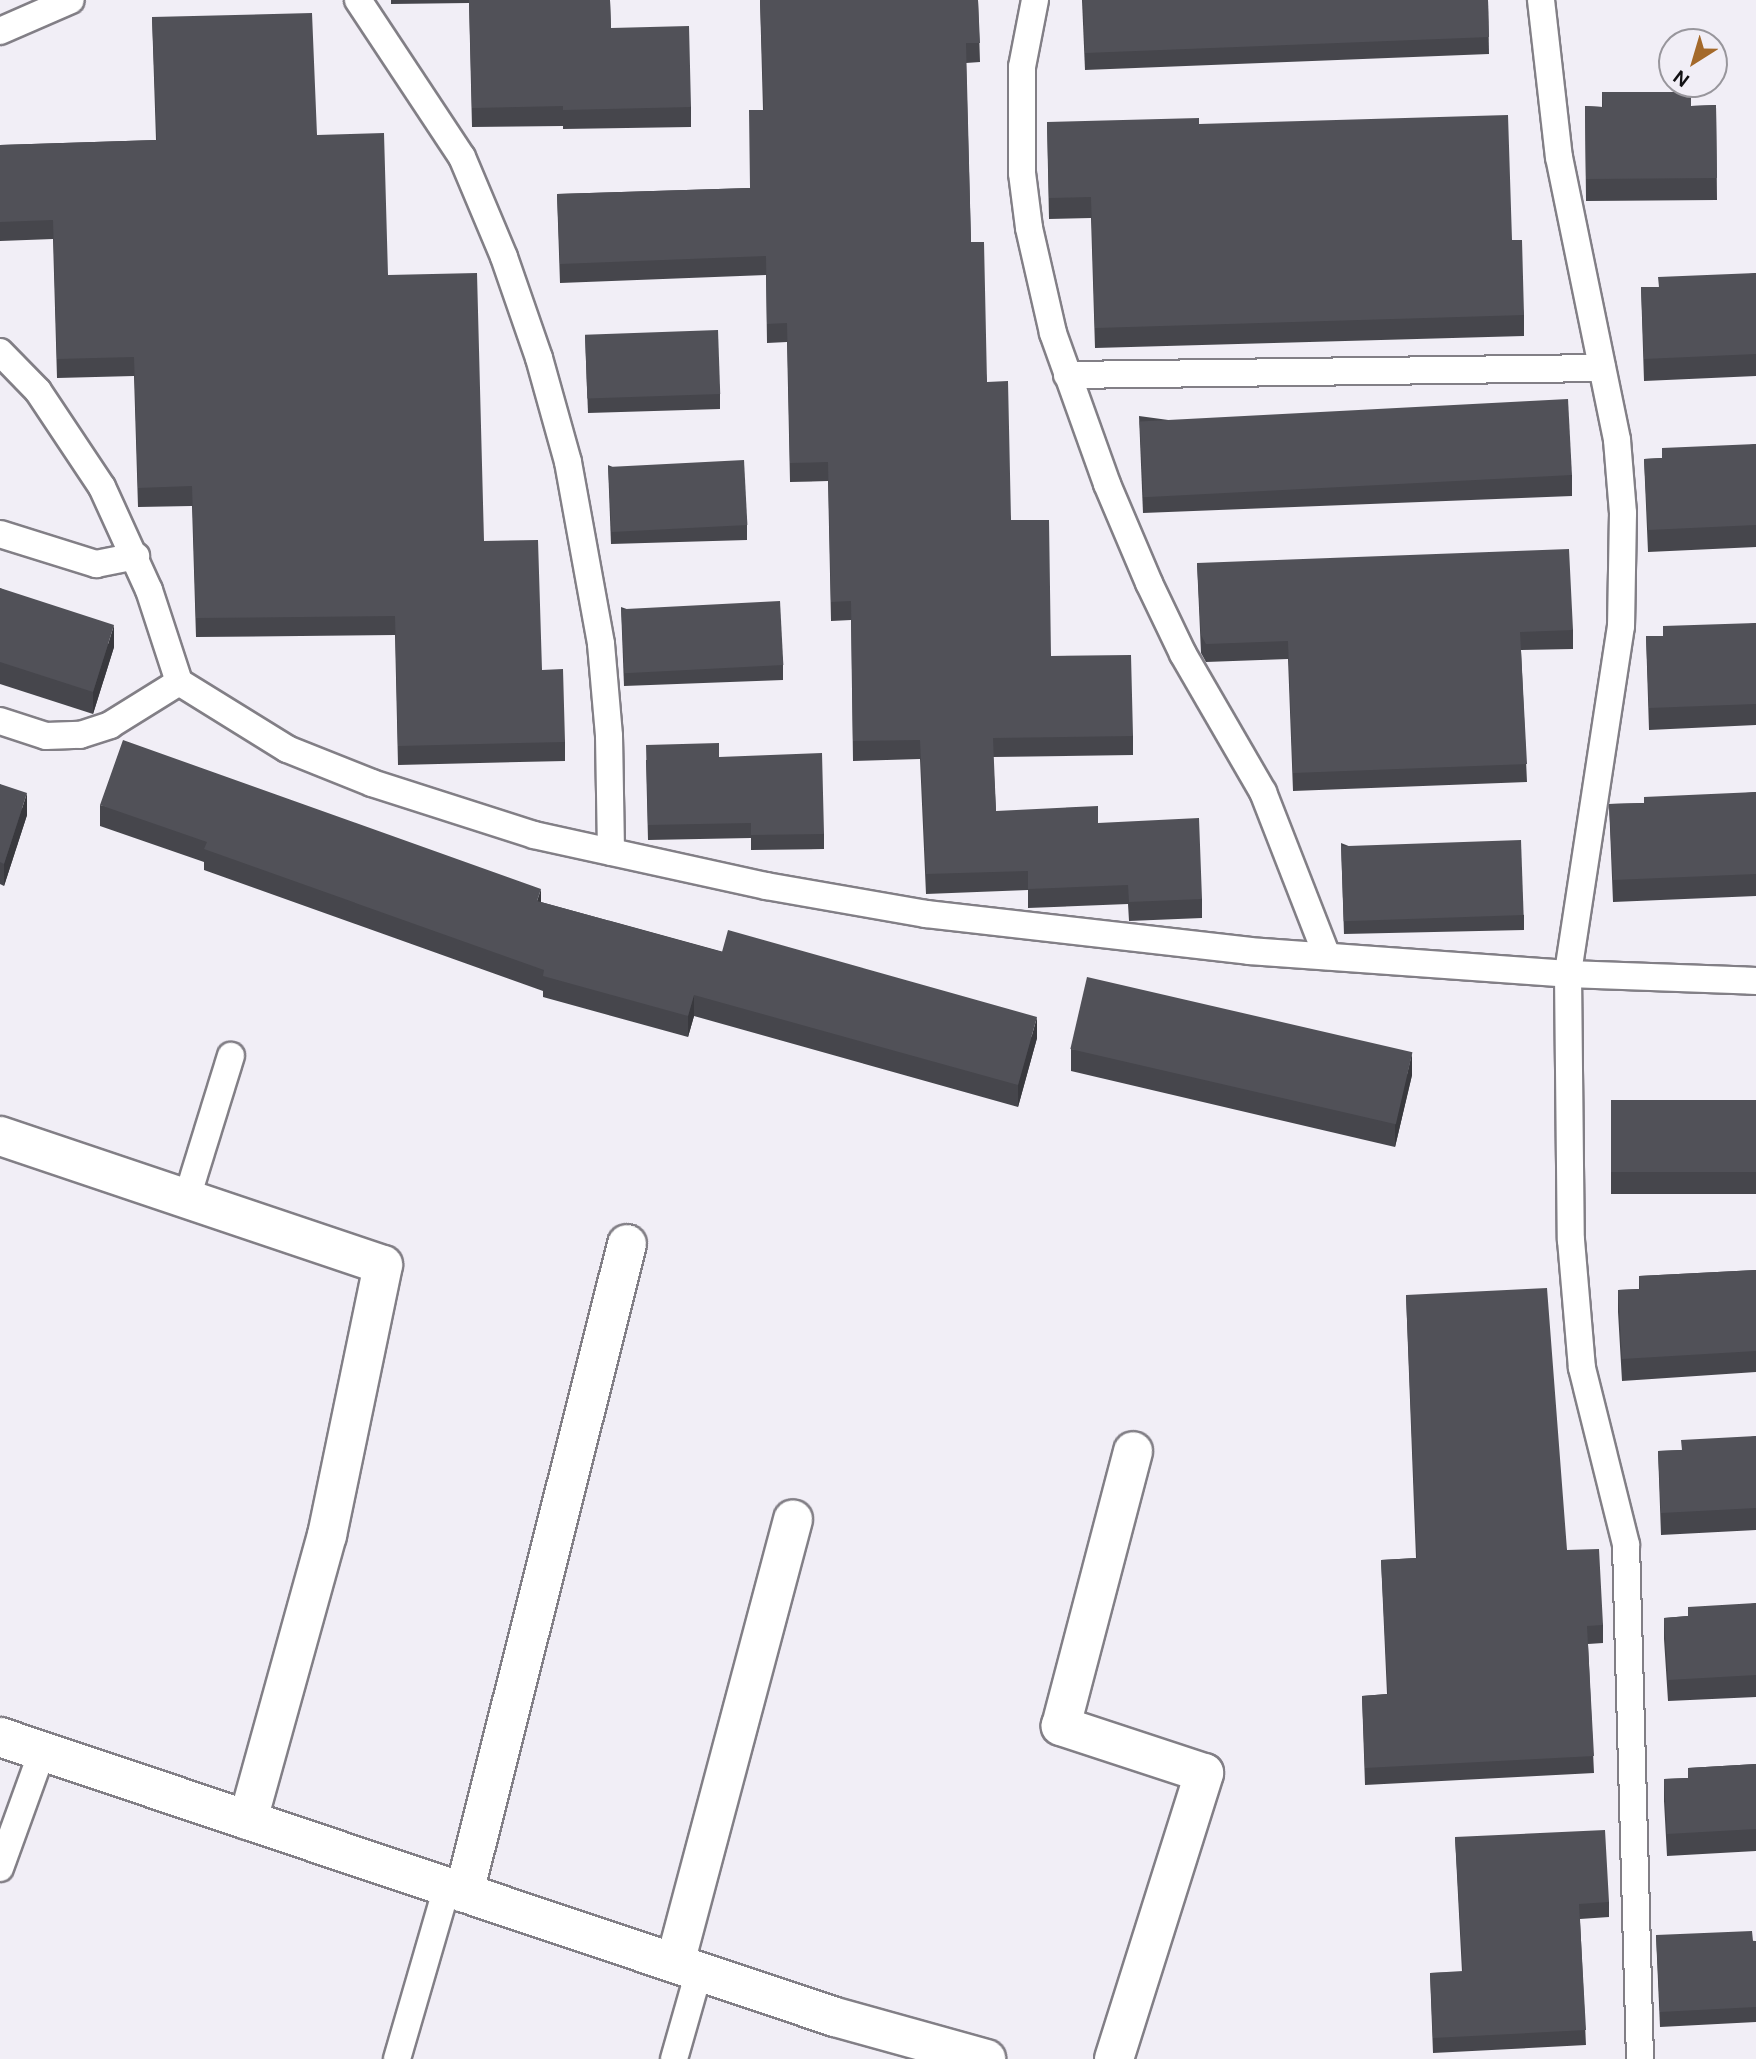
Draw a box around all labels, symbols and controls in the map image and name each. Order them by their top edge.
north arrow [1658,28,1728,98]
text: N [1668,64,1694,93]

